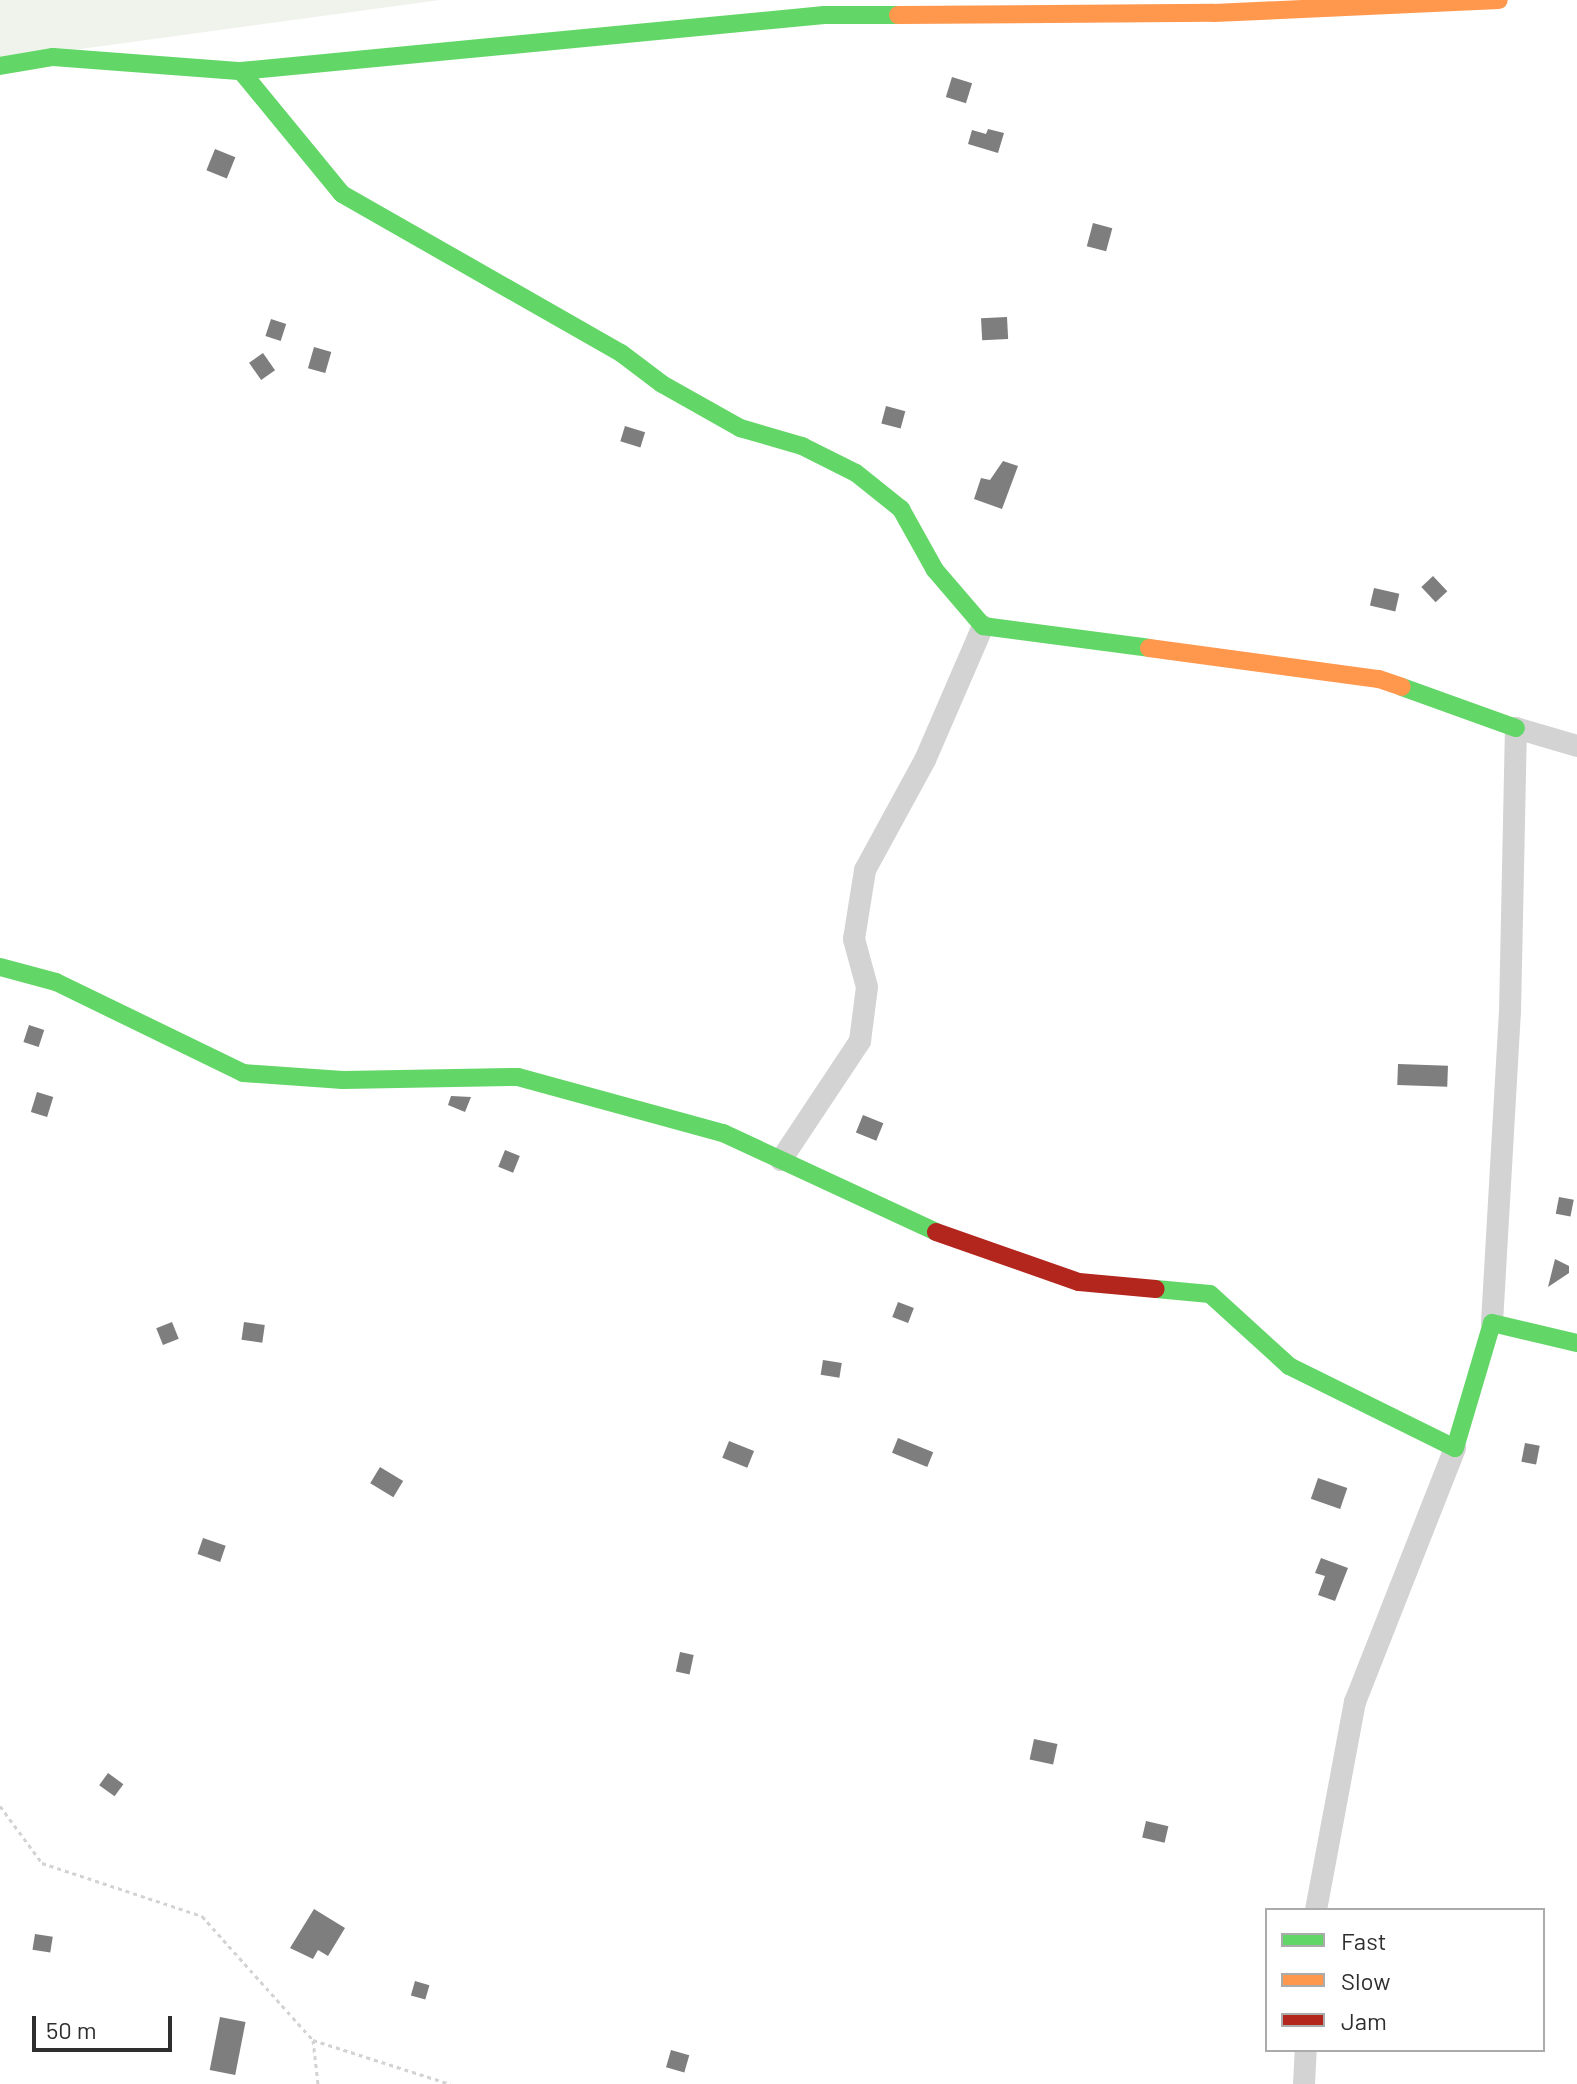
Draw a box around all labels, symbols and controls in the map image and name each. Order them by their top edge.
legend [1265,1908,1545,2052]
text: Fast [1341,1926,1386,1955]
text: Slow [1341,1966,1390,1995]
scale bar [36,2000,176,2050]
text: Jam [1341,2006,1387,2035]
text: 50 m [46,2015,97,2044]

